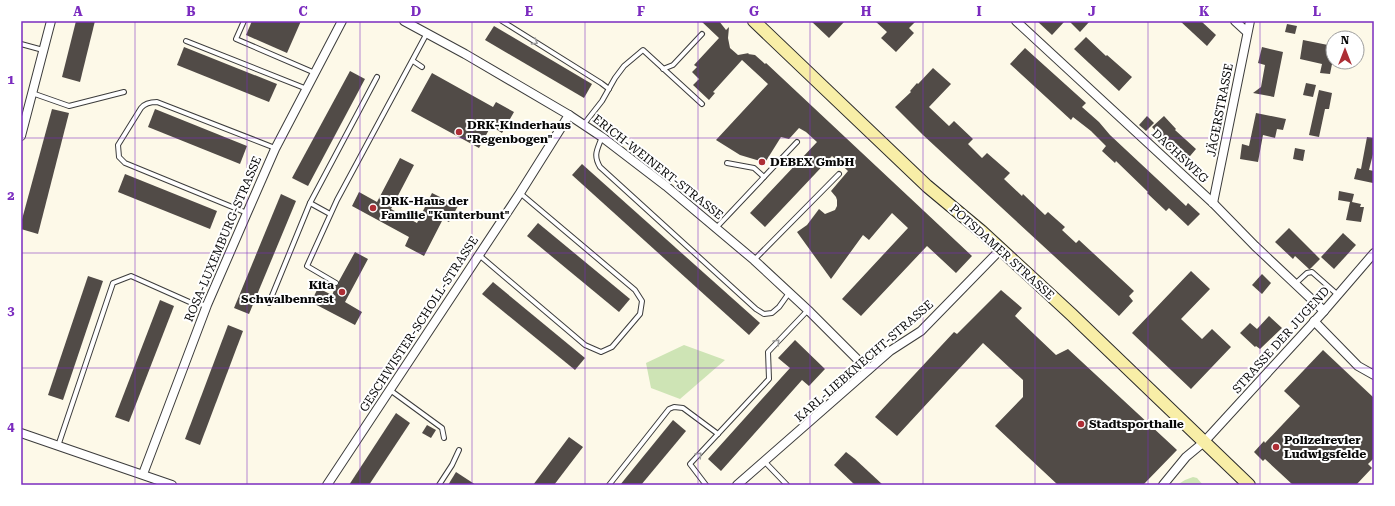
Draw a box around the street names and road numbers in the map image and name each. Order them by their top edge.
street label: JÄGERSTRASSE [1204,62,1236,158]
street label: ERICH-WEINERT-STRASSE [590,112,726,222]
street label: DACHSWEG [1149,126,1212,186]
street label: ROSA-LUXEMBURG-STRASSE [182,154,264,324]
street label: POTSDAMER STRASSE [947,201,1057,303]
street label: GESCHWISTER-SCHOLL-STRASSE [357,234,481,414]
street label: STRASSE DER JUGEND [1229,284,1333,396]
street label: KARL-LIEBKNECHT-STRASSE [792,297,936,425]

